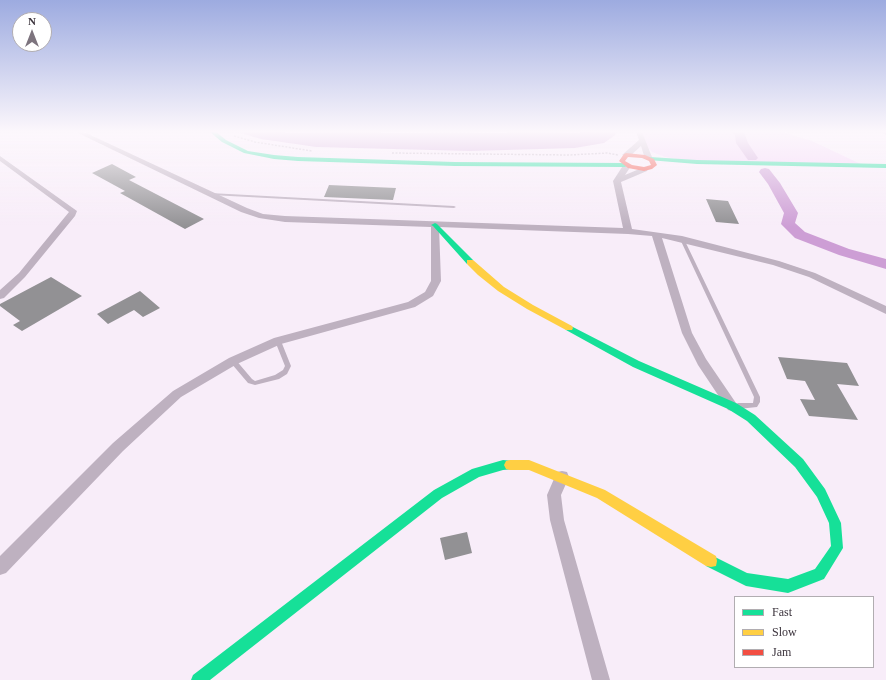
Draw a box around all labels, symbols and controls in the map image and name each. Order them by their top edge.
north arrow [12,12,52,52]
text: N [28,15,36,27]
legend [734,596,874,668]
text: Fast [772,605,792,619]
text: Slow [772,625,797,639]
text: Jam [772,645,791,659]

